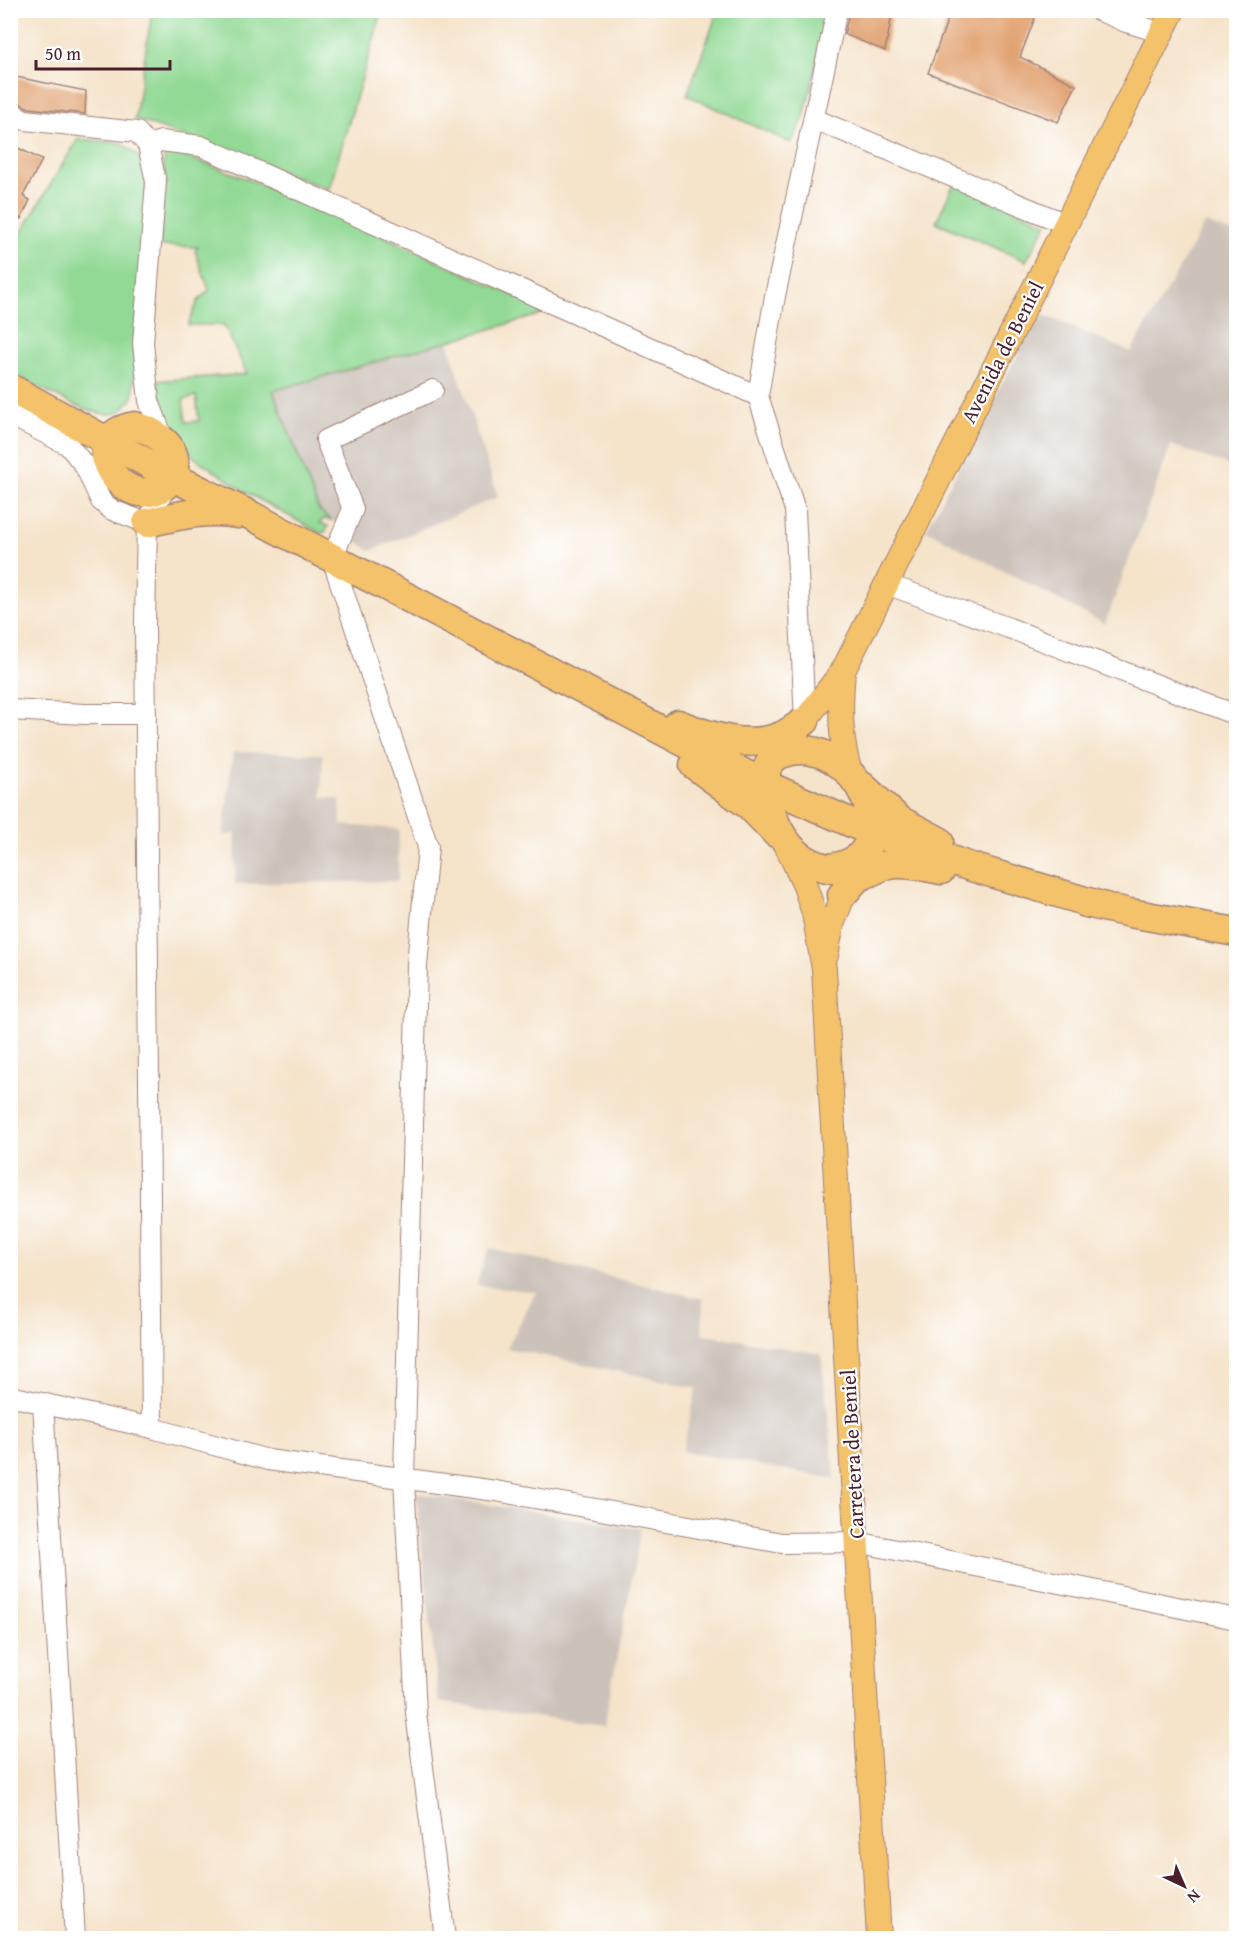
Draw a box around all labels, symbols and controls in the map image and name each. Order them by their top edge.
scale bar [36,33,170,71]
text: 50 m [45,40,81,67]
street label: Avenida de Beniel [953,275,1051,428]
street label: Carretera de Beniel [832,1369,872,1539]
north arrow [1154,1856,1214,1916]
text: N [1182,1884,1207,1909]

